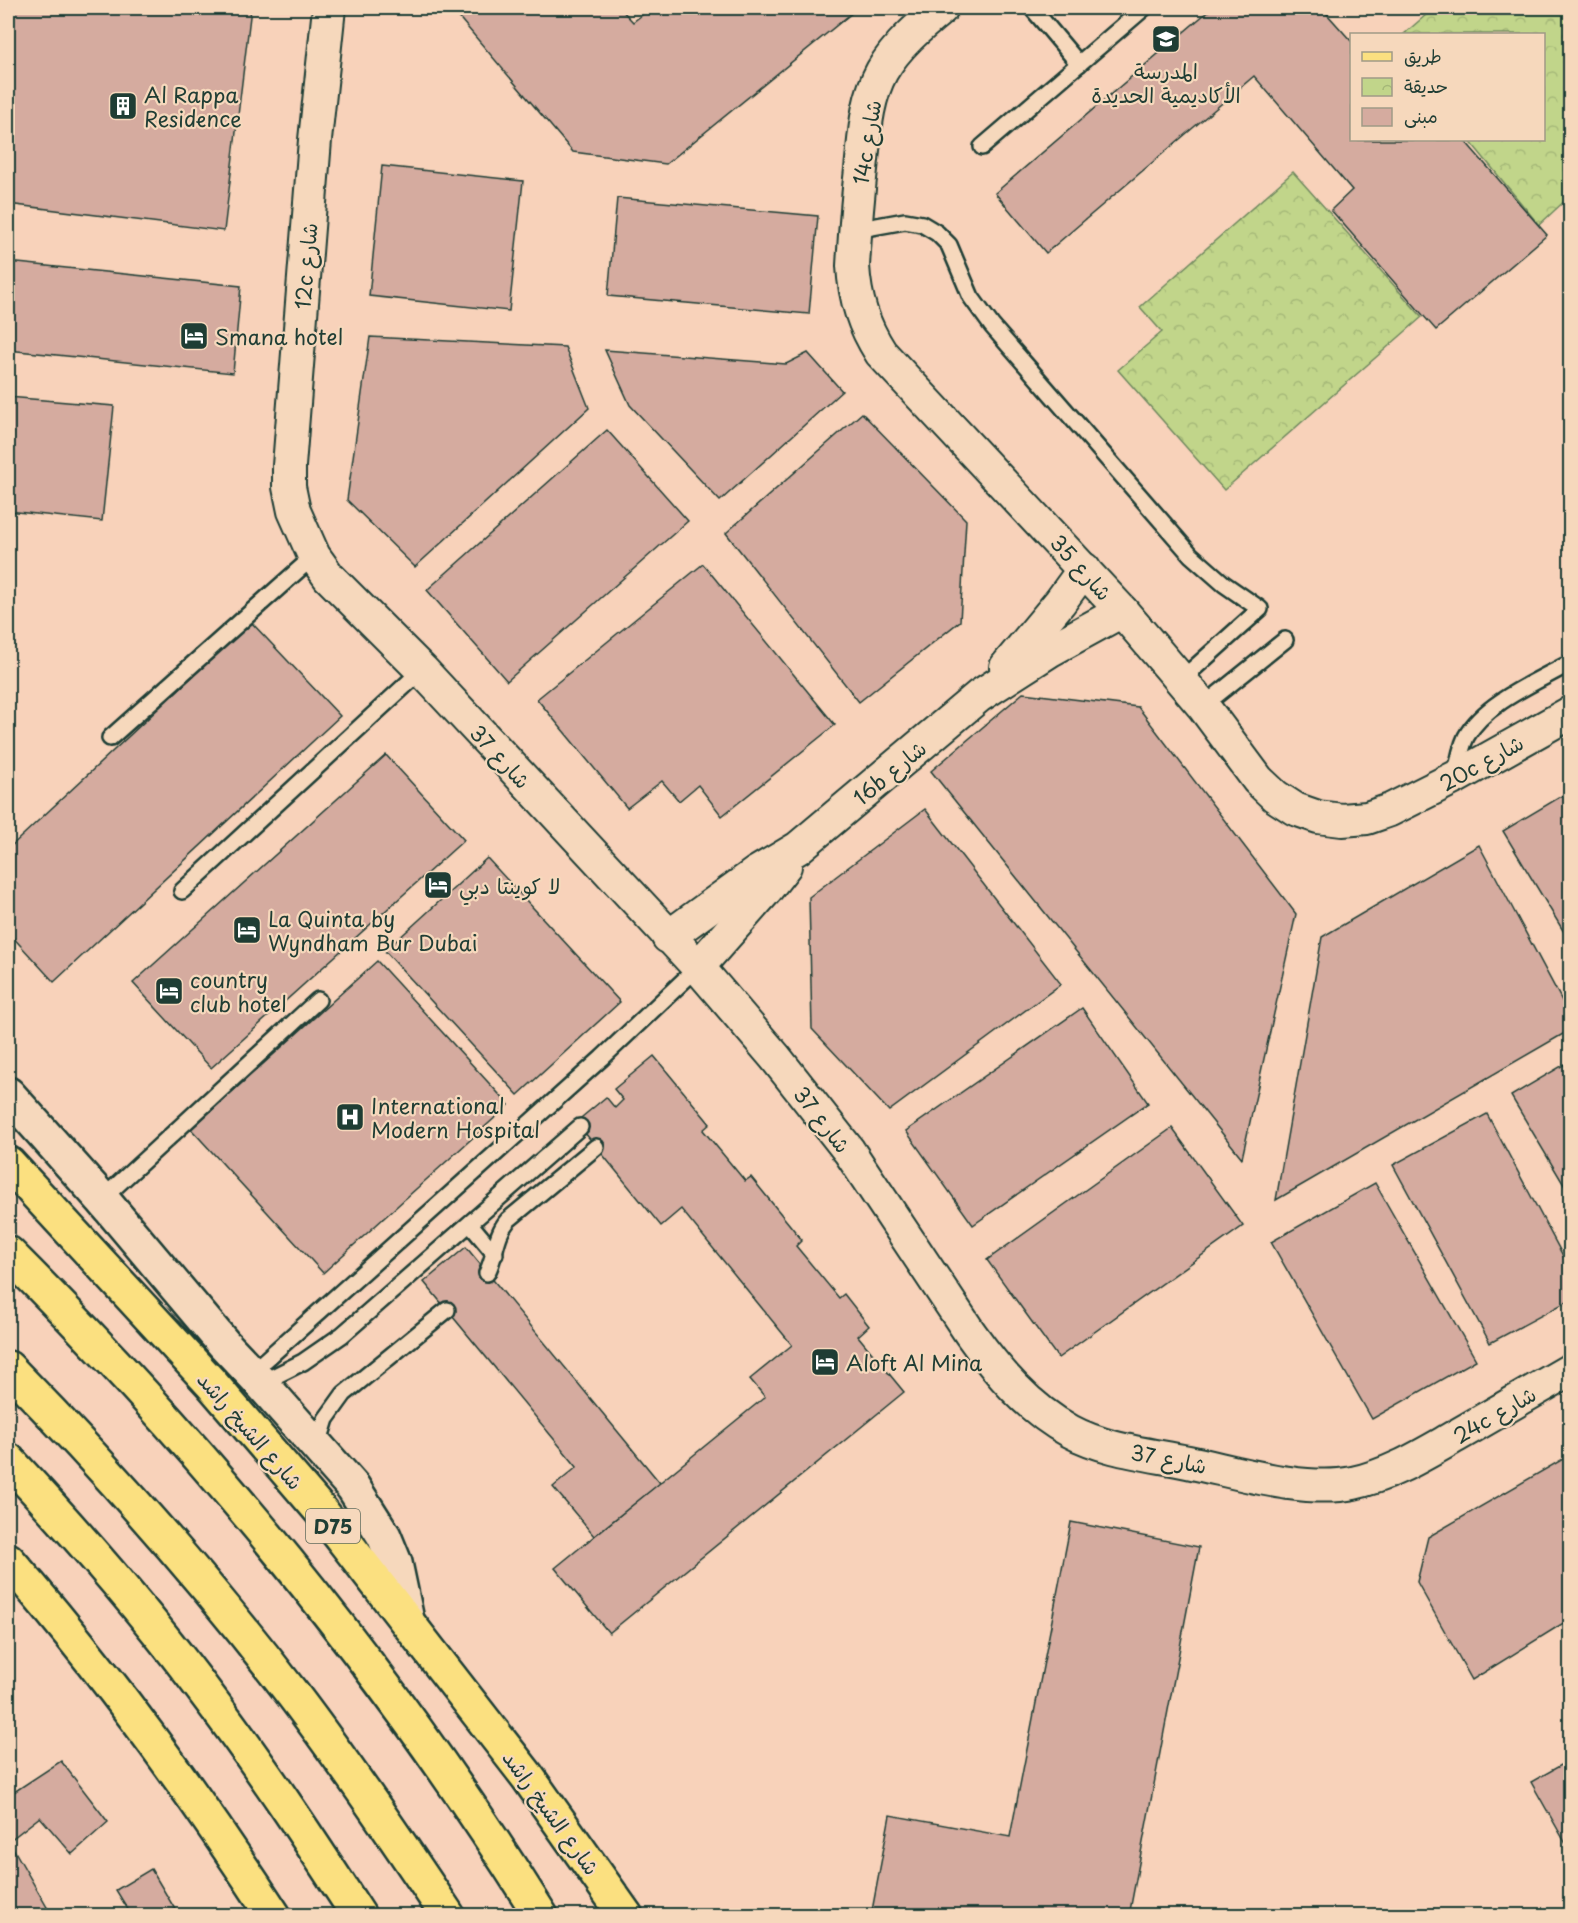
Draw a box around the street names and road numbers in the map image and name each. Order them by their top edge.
street label: 14c شارع [844,98,889,187]
street label: 12c شارع [285,221,326,311]
street label: شارع 35 [1043,527,1120,608]
street label: شارع 37 [462,717,539,796]
street label: 20c شارع [1433,726,1529,799]
street label: 16b شارع [845,732,933,813]
street label: شارع 37 [786,1079,859,1160]
street label: شارع الشيخ راشد [190,1364,311,1497]
street label: 24c شارع [1446,1377,1542,1452]
street label: شارع 37 [1128,1435,1210,1482]
road number: D75 [306,1509,360,1543]
street label: شارع الشيخ راشد [495,1743,608,1882]

